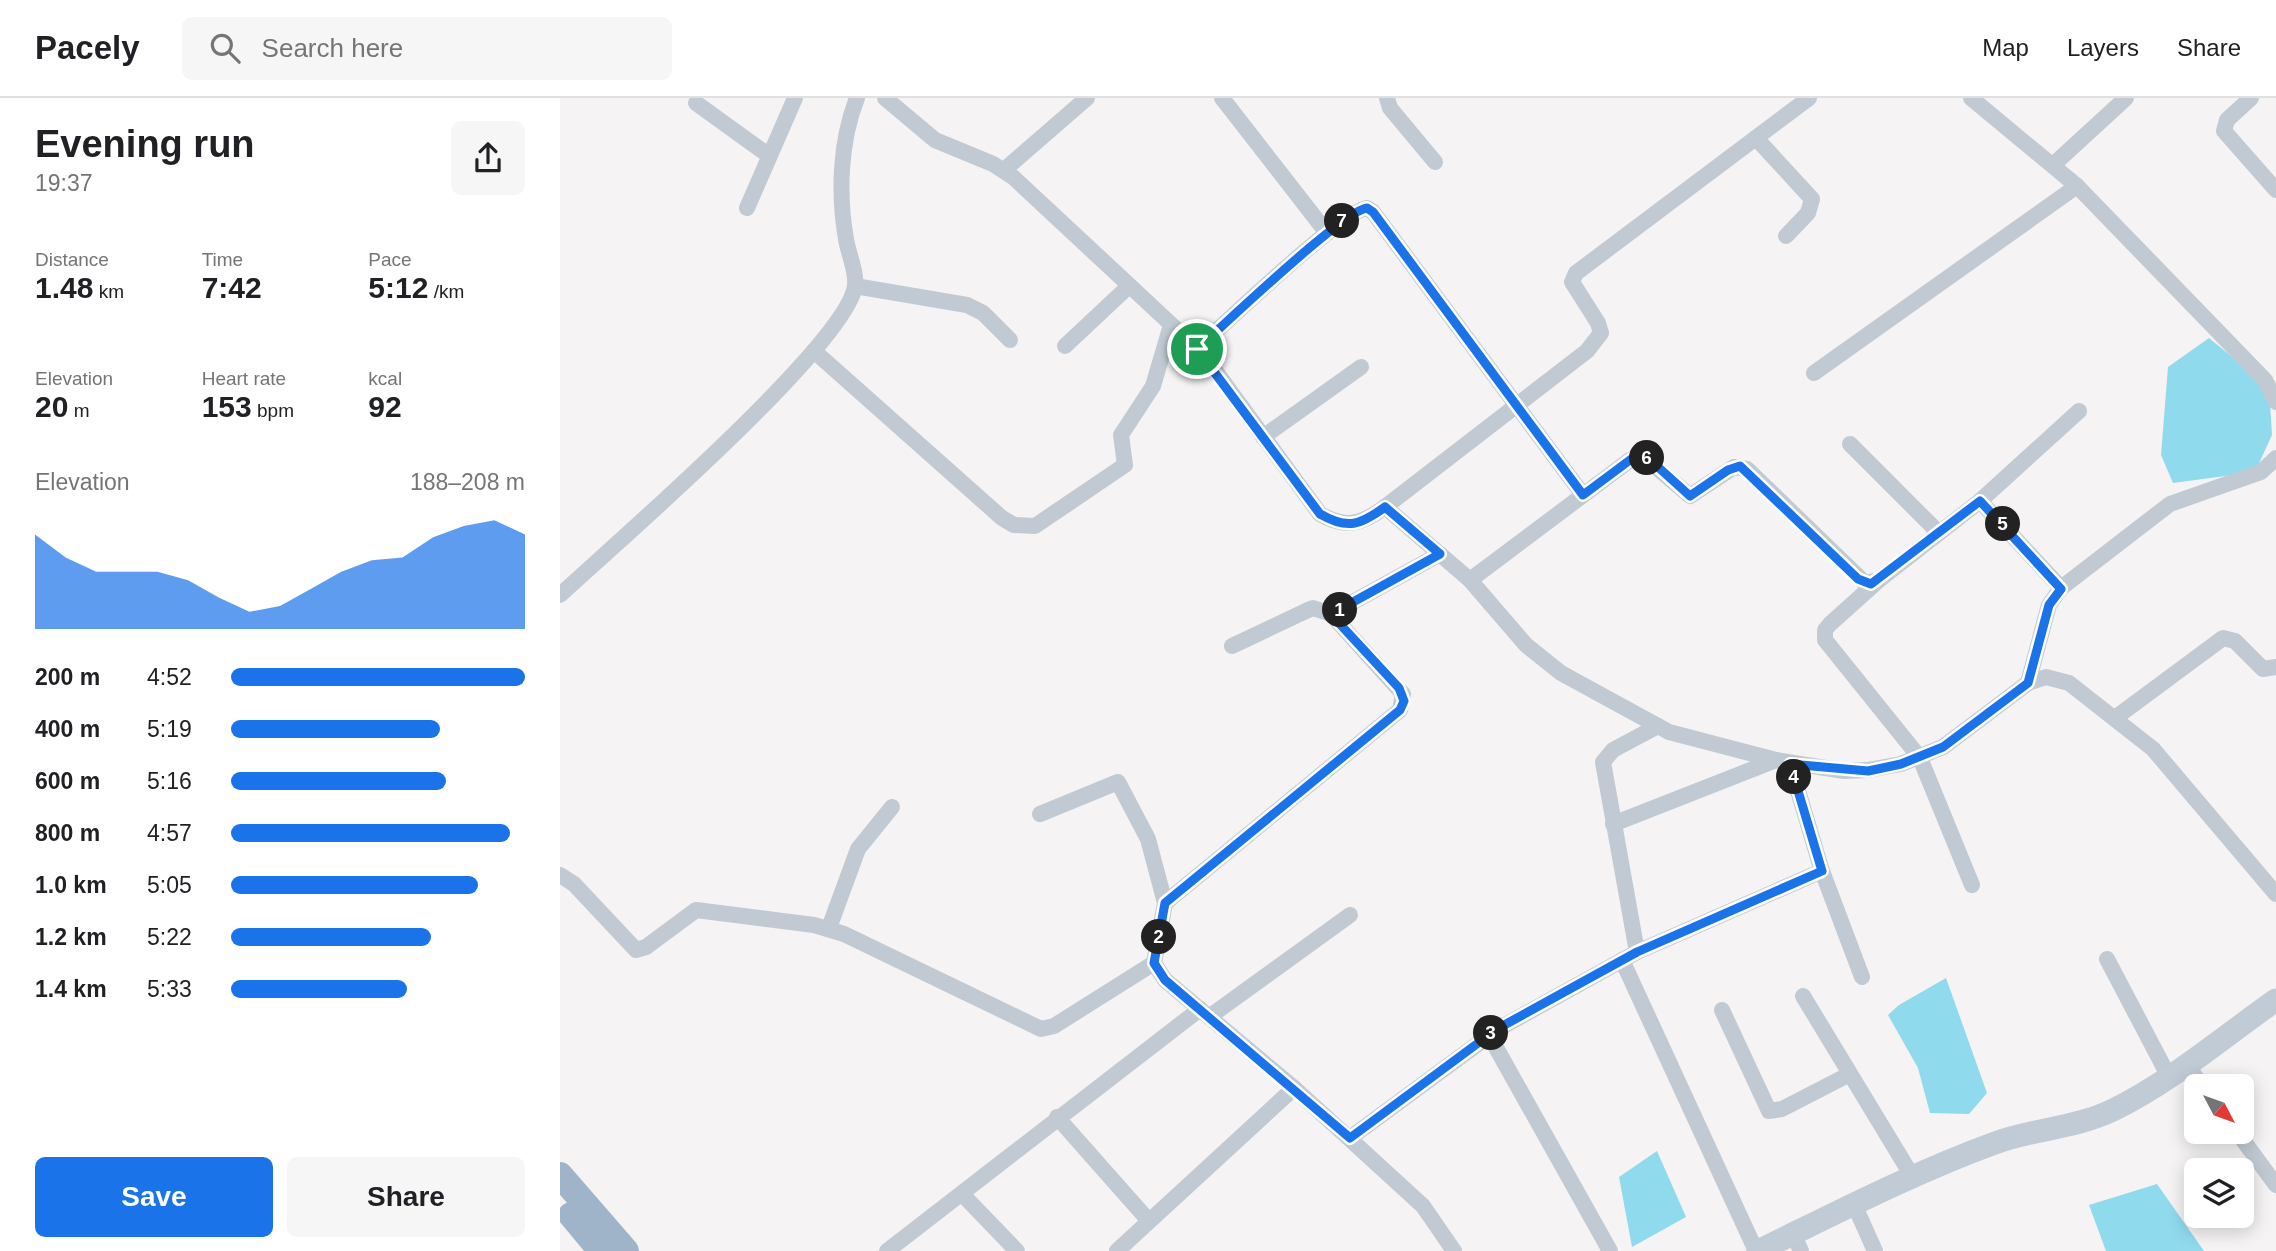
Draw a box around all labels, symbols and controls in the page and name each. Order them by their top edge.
search box [182,17,672,80]
text: Pacely [35,29,140,66]
icon: search [206,29,244,67]
text: Search here [262,33,403,63]
text: Map [1982,34,2029,61]
text: Layers [2067,34,2139,61]
text: Share [2177,34,2241,61]
button: share [451,121,525,195]
text: Evening run [35,123,255,165]
text: 19:37 [35,170,93,196]
pin: 7 [1324,204,1360,238]
text: 7 [1336,210,1347,231]
text: Distance [35,249,109,270]
text: Time [202,249,243,270]
text: Pace [368,249,412,270]
text: 1.48 [35,271,93,304]
text: 7:42 [202,271,262,304]
text: 5:12 [368,271,428,304]
text: km [93,281,124,302]
text: /km [428,281,464,302]
pin [1167,319,1227,379]
icon: arrive [1178,330,1216,368]
text: Elevation [35,368,113,389]
text: Heart rate [202,368,286,389]
text: kcal [368,368,402,389]
text: 20 [35,390,68,423]
text: 153 [202,390,252,423]
text: 92 [368,390,402,423]
text: m [68,400,89,421]
text: bpm [252,400,294,421]
pin: 6 [1630,440,1664,476]
text: 6 [1641,447,1652,468]
text: Elevation [35,469,130,495]
text: 188–208 m [410,469,525,495]
pin: 5 [1986,506,2020,542]
text: 5 [1997,513,2008,534]
pin: 1 [1322,592,1358,628]
text: 1 [1334,599,1345,620]
text: 200 m [35,664,100,690]
text: 4:52 [147,664,192,690]
text: 400 m [35,716,100,742]
text: 5:19 [147,716,192,742]
pin: 4 [1776,760,1812,794]
text: 4 [1788,766,1799,787]
text: 600 m [35,768,100,794]
text: 5:16 [147,768,192,794]
text: 800 m [35,820,100,846]
text: 4:57 [147,820,192,846]
text: 1.0 km [35,872,107,898]
text: 5:05 [147,872,192,898]
pin: 2 [1142,920,1176,954]
text: 1.2 km [35,924,107,950]
text: 5:22 [147,924,192,950]
text: 2 [1153,926,1164,947]
text: 1.4 km [35,976,107,1002]
text: 5:33 [147,976,192,1002]
pin: 3 [1474,1016,1508,1051]
text: 3 [1485,1022,1496,1043]
north arrow [2184,1074,2254,1144]
map controls [2184,1074,2254,1228]
button: Save [35,1157,273,1237]
button: Share [287,1157,525,1237]
button: layers [2184,1158,2254,1228]

